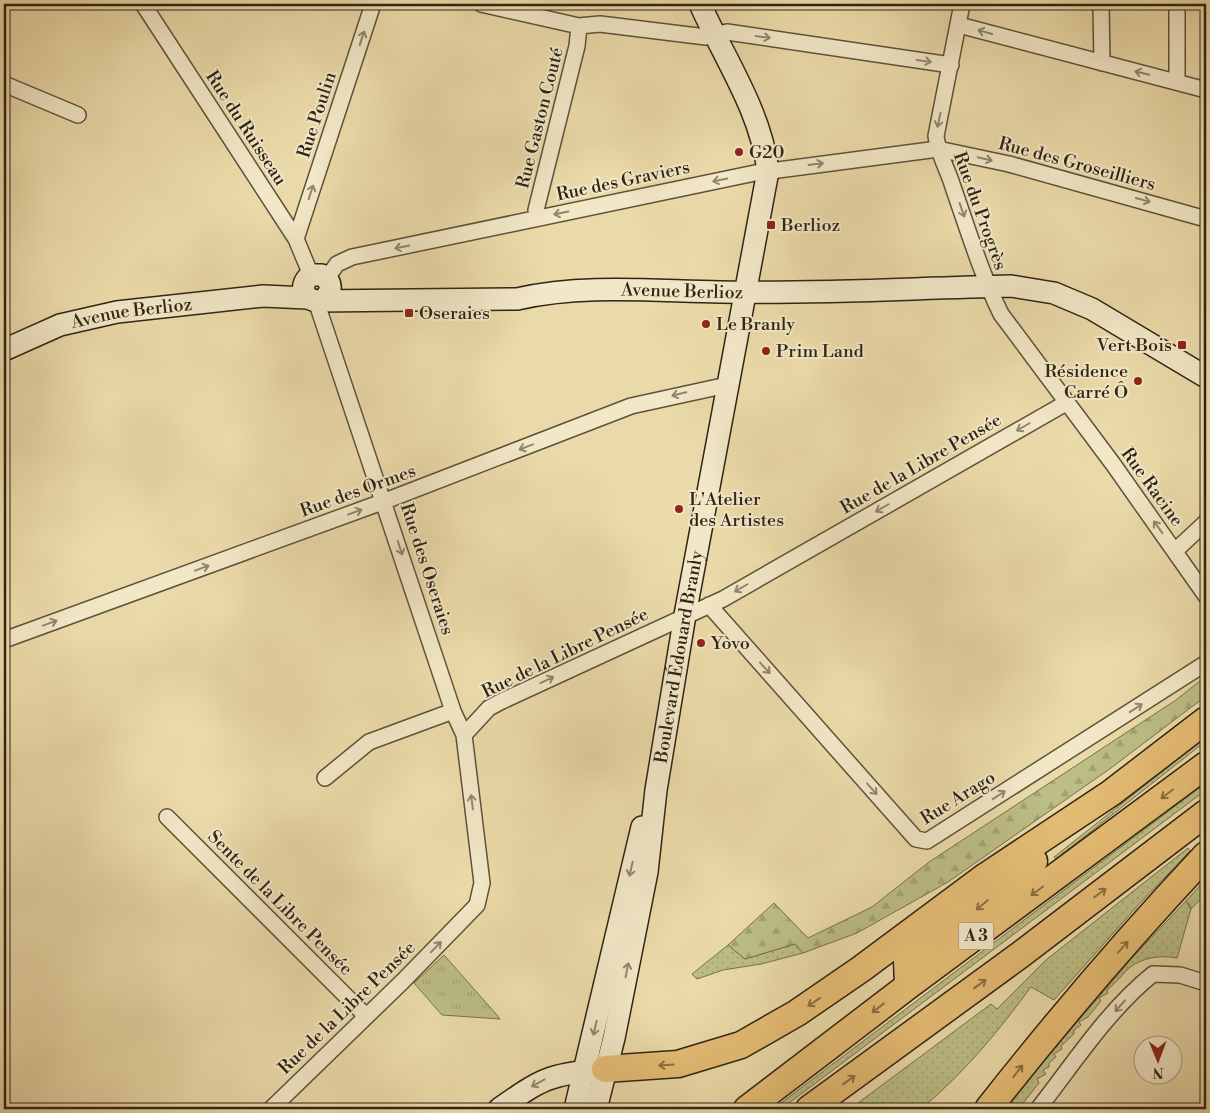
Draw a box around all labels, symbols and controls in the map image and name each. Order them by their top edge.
one-way arrow [977,27,993,36]
one-way arrow [357,30,367,46]
one-way arrow [755,33,771,43]
street label: Rue Gaston Couté [511,45,569,191]
one-way arrow [915,56,931,66]
street label: Rue du Ruisseau [200,66,292,190]
one-way arrow [1135,68,1151,77]
street label: Rue Poulin [292,69,342,161]
one-way arrow [934,112,943,128]
street label: Rue des Groseilliers [996,132,1158,196]
place label: G20 [749,141,785,164]
marker: G20 [733,146,745,158]
street label: Rue du Progrès [948,149,1012,273]
one-way arrow [977,155,993,164]
street label: Rue des Graviers [554,156,692,206]
one-way arrow [808,159,824,169]
one-way arrow [712,176,728,185]
one-way arrow [307,185,316,201]
one-way arrow [1134,196,1150,205]
one-way arrow [957,202,967,218]
one-way arrow [553,209,569,218]
place label: Berlioz [780,214,840,237]
marker: Berlioz [765,219,777,231]
one-way arrow [394,242,410,252]
street label: Avenue Berlioz [620,278,743,304]
street label: Avenue Berlioz [68,292,193,334]
place label: Oseraies [419,302,490,325]
marker: Oseraies [403,307,415,319]
place label: Le Branly [716,313,795,336]
marker: Le Branly [700,318,712,330]
place label: Vert Bois [1096,334,1172,357]
marker: Vert Bois [1176,339,1188,351]
place label: Prim Land [776,340,865,363]
marker: Prim Land [760,345,772,357]
place label: Résidence Carré Ô [1045,360,1128,404]
marker: Résidence Carré Ô [1132,375,1144,387]
one-way arrow [672,390,688,399]
street label: Rue de la Libre Pensée [836,408,1006,520]
one-way arrow [1017,423,1031,433]
one-way arrow [519,443,534,452]
street label: Rue Racine [1116,443,1188,531]
street label: Rue des Ormes [297,459,419,523]
place label: L'Atelier des Artistes [689,488,784,532]
street label: Rue des Oseraies [395,500,459,638]
marker: L'Atelier des Artistes [673,503,685,515]
one-way arrow [876,503,890,513]
one-way arrow [347,507,362,516]
one-way arrow [1153,520,1163,534]
one-way arrow [396,539,405,555]
street label: Boulevard Édouard Branly [649,549,708,766]
one-way arrow [194,562,210,572]
one-way arrow [734,584,749,594]
street label: Rue de la Libre Pensée [478,603,652,703]
one-way arrow [41,618,57,627]
place label: Yovo [710,632,750,655]
marker: Yovo [695,637,707,649]
one-way arrow [759,661,770,674]
one-way arrow [539,674,554,684]
one-way arrow [1128,703,1142,713]
street label: Rue Arago [916,766,1000,830]
one-way arrow [867,783,878,796]
one-way arrow [1160,789,1174,799]
one-way arrow [992,790,1006,801]
one-way arrow [467,795,477,811]
street label: Sente de la Libre Pensée [203,826,357,980]
one-way arrow [626,861,635,877]
one-way arrow [1030,886,1044,896]
one-way arrow [1093,888,1106,899]
one-way arrow [976,900,989,911]
road number: A 3 [958,922,994,949]
street label: Rue de la Libre Pensée [273,936,421,1080]
one-way arrow [430,941,442,954]
one-way arrow [1118,941,1129,954]
one-way arrow [623,963,632,979]
one-way arrow [973,979,987,989]
one-way arrow [807,997,821,1007]
one-way arrow [1114,1000,1125,1013]
one-way arrow [872,1003,885,1014]
one-way arrow [590,1019,599,1035]
north arrow [1132,1036,1182,1086]
one-way arrow [658,1061,674,1070]
text: N [1153,1063,1164,1081]
one-way arrow [1013,1065,1024,1078]
one-way arrow [842,1075,855,1086]
one-way arrow [532,1078,546,1088]

